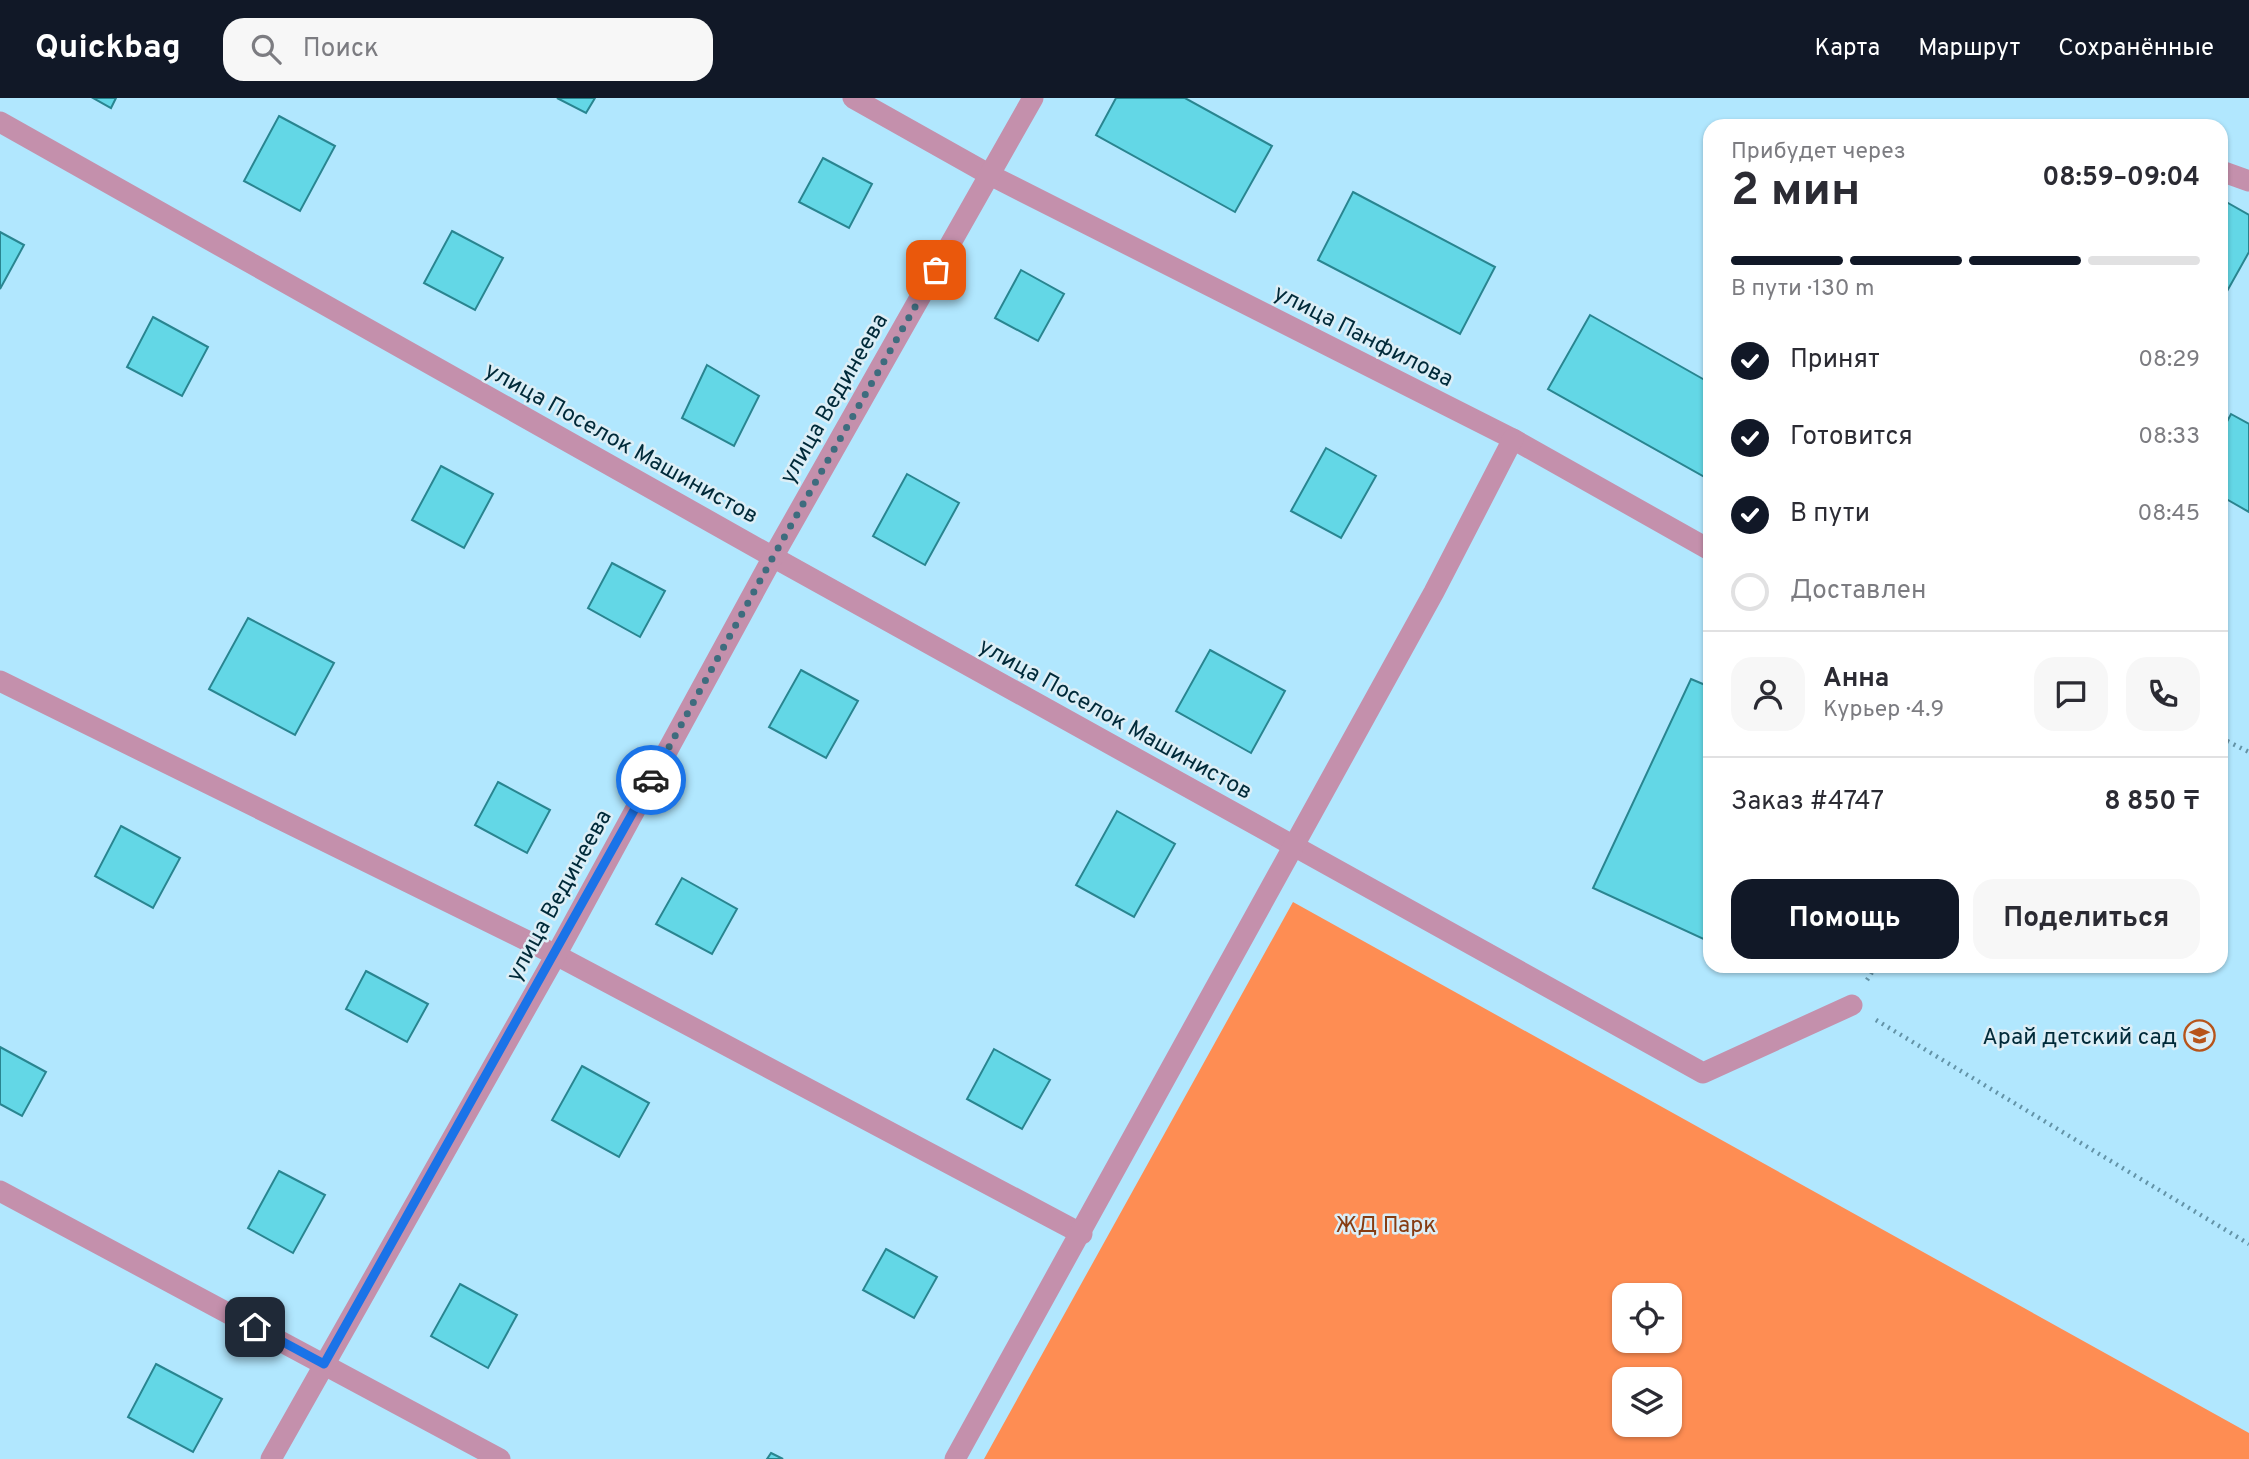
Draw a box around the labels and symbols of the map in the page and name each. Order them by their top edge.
pin [906,240,966,300]
street label: улица Панфилова [1268,279,1458,395]
street label: улица Вединеева [775,309,896,490]
street label: улица Поселок Машинистов [479,357,763,532]
street label: улица Поселок Машинистов [973,633,1257,808]
courier [616,745,686,815]
street label: улица Вединеева [501,805,619,987]
school or university icon: Арай детский сад [2183,1019,2217,1053]
place label: Арай детский сад [1982,1024,2177,1053]
park label: ЖД Парк [1336,1212,1436,1241]
pin [225,1297,285,1357]

